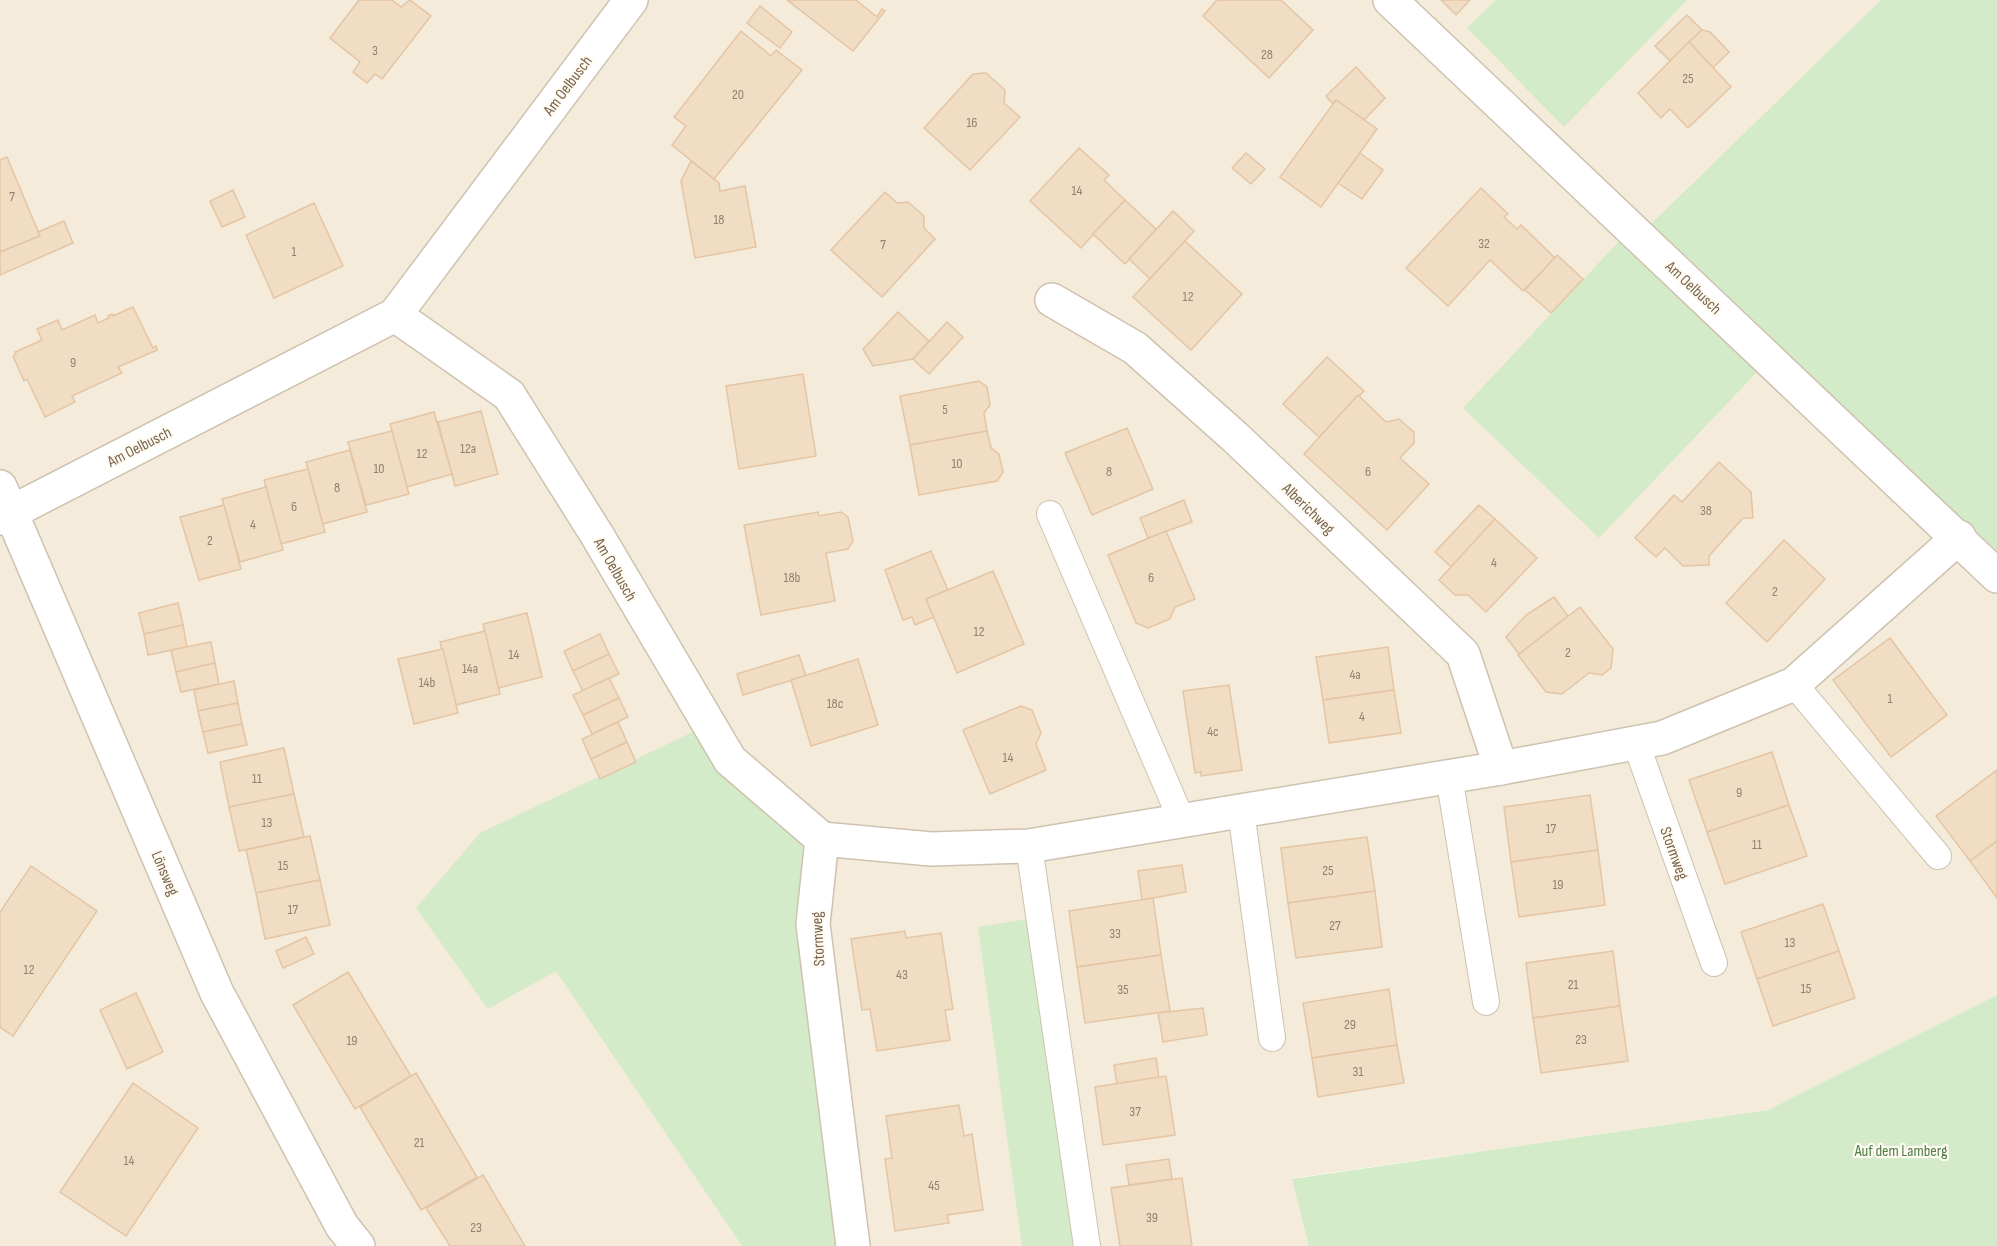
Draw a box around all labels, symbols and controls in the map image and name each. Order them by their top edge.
house number: 3 [372,42,378,59]
house number: 28 [1261,46,1273,63]
street label: Am Oelbusch [539,52,597,120]
house number: 25 [1682,70,1694,87]
house number: 20 [732,86,744,103]
house number: 16 [966,114,978,131]
house number: 14 [1072,182,1083,199]
house number: 7 [9,188,15,205]
house number: 18 [713,211,725,228]
house number: 32 [1478,235,1490,252]
house number: 7 [880,236,886,253]
house number: 1 [292,243,297,260]
street label: Am Oelbusch [1660,257,1725,319]
house number: 12 [1183,288,1194,305]
house number: 9 [70,354,76,371]
house number: 5 [942,401,948,418]
street label: Am Oelbusch [103,423,175,472]
house number: 12a [460,440,476,457]
house number: 12 [417,445,428,462]
house number: 10 [951,455,963,472]
house number: 10 [373,460,385,477]
house number: 8 [1106,463,1112,480]
house number: 6 [1365,463,1371,480]
house number: 8 [334,479,340,496]
street label: Alberichweg [1277,479,1338,539]
house number: 6 [291,498,297,515]
house number: 38 [1700,502,1712,519]
house number: 4 [250,516,256,533]
house number: 2 [207,532,213,549]
street label: Am Oelbusch [589,534,640,605]
house number: 4 [1491,554,1497,571]
house number: 18b [784,569,801,586]
house number: 6 [1148,569,1154,586]
house number: 2 [1772,583,1778,600]
house number: 12 [974,623,985,640]
house number: 2 [1565,644,1571,661]
house number: 14 [509,646,520,663]
house number: 14a [462,660,478,677]
house number: 4a [1349,666,1361,683]
house number: 14b [419,674,435,691]
house number: 1 [1888,690,1893,707]
house number: 18c [827,695,843,712]
house number: 4 [1359,708,1365,725]
house number: 4c [1207,723,1219,740]
house number: 14 [1003,749,1014,766]
house number: 11 [252,770,262,787]
house number: 9 [1736,784,1742,801]
house number: 13 [262,814,273,831]
house number: 17 [1546,820,1557,837]
street label: Stormweg [1655,824,1692,883]
house number: 11 [1752,836,1762,853]
street label: Lönsweg [147,848,182,899]
house number: 15 [278,857,289,874]
house number: 25 [1322,862,1334,879]
house number: 19 [1552,876,1564,893]
house number: 17 [288,901,299,918]
street label: Stormweg [808,911,829,967]
house number: 27 [1329,917,1341,934]
house number: 33 [1109,925,1121,942]
house number: 13 [1785,934,1796,951]
house number: 12 [24,961,35,978]
house number: 43 [896,966,908,983]
house number: 21 [1568,976,1578,993]
house number: 15 [1801,980,1812,997]
house number: 35 [1117,981,1129,998]
house number: 29 [1344,1016,1356,1033]
house number: 23 [1575,1031,1587,1048]
house number: 19 [346,1032,358,1049]
house number: 31 [1353,1063,1363,1080]
house number: 37 [1129,1103,1141,1120]
house number: 21 [414,1134,424,1151]
park label: Auf dem Lamberg [1854,1142,1947,1161]
house number: 14 [124,1152,135,1169]
house number: 45 [928,1177,940,1194]
house number: 39 [1146,1209,1158,1226]
house number: 23 [470,1219,482,1236]

